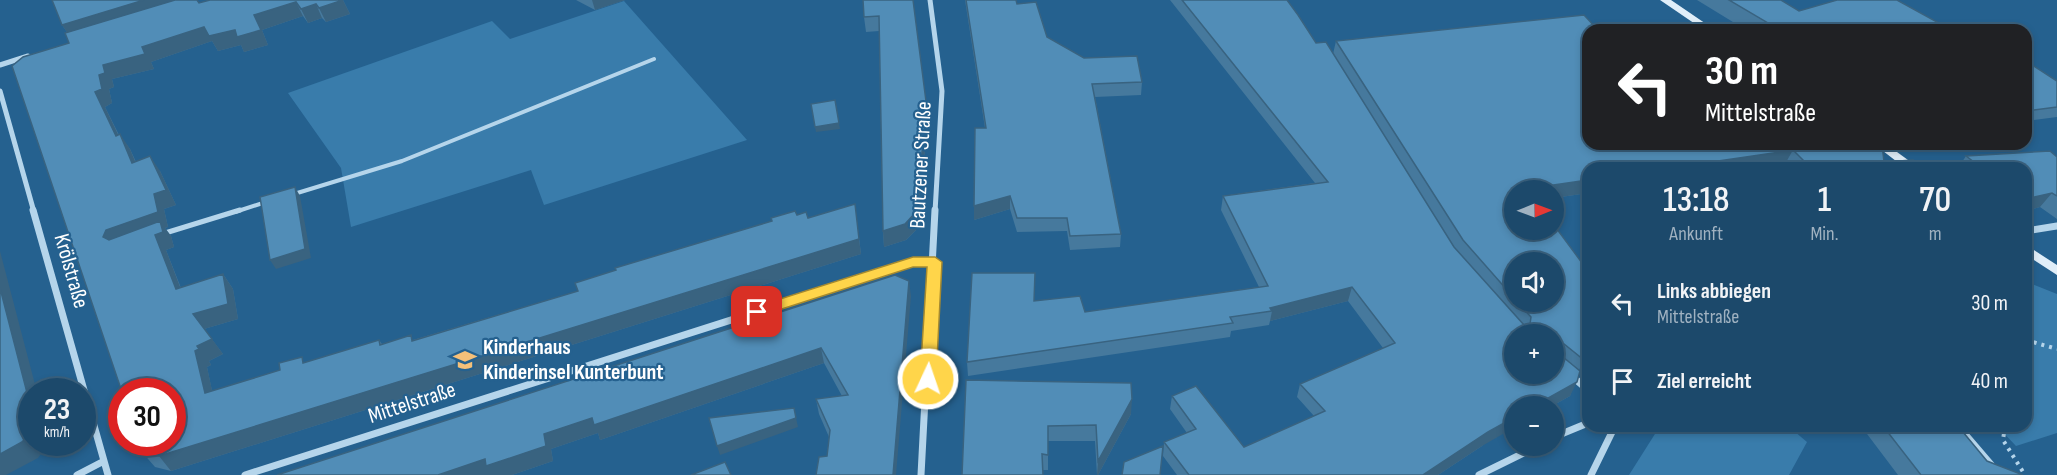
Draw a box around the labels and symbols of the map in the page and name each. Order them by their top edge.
street label: Bautzener Straße [904,101,938,229]
north arrow [1504,180,1564,240]
street label: Krölstraße [48,231,94,311]
pin [731,286,782,337]
place label: Kinderhaus Kinderinsel Kunterbunt [483,334,664,386]
school or university icon: Kinderhaus Kinderinsel Kunterbunt [452,347,478,373]
position arrow [896,347,960,411]
street label: Mittelstraße [365,376,459,430]
speed limit sign: 30 [108,378,186,456]

